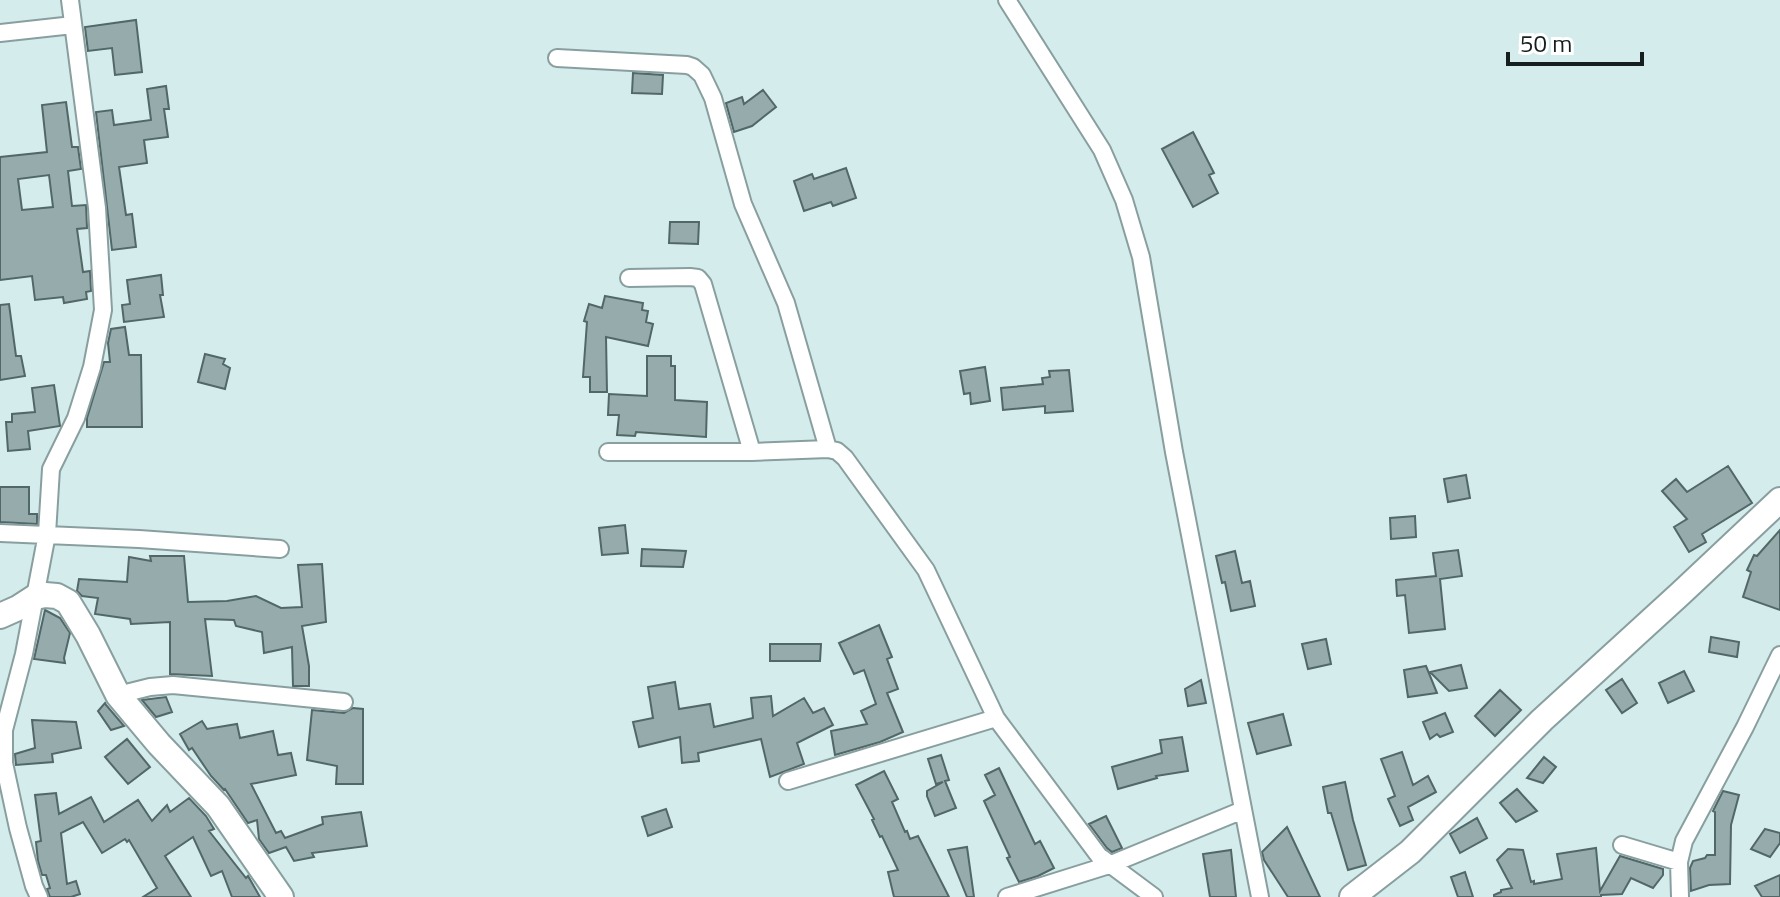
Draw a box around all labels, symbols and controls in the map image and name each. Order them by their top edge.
scale bar [1508,16,1642,66]
text: 50 m [1520,25,1572,61]

